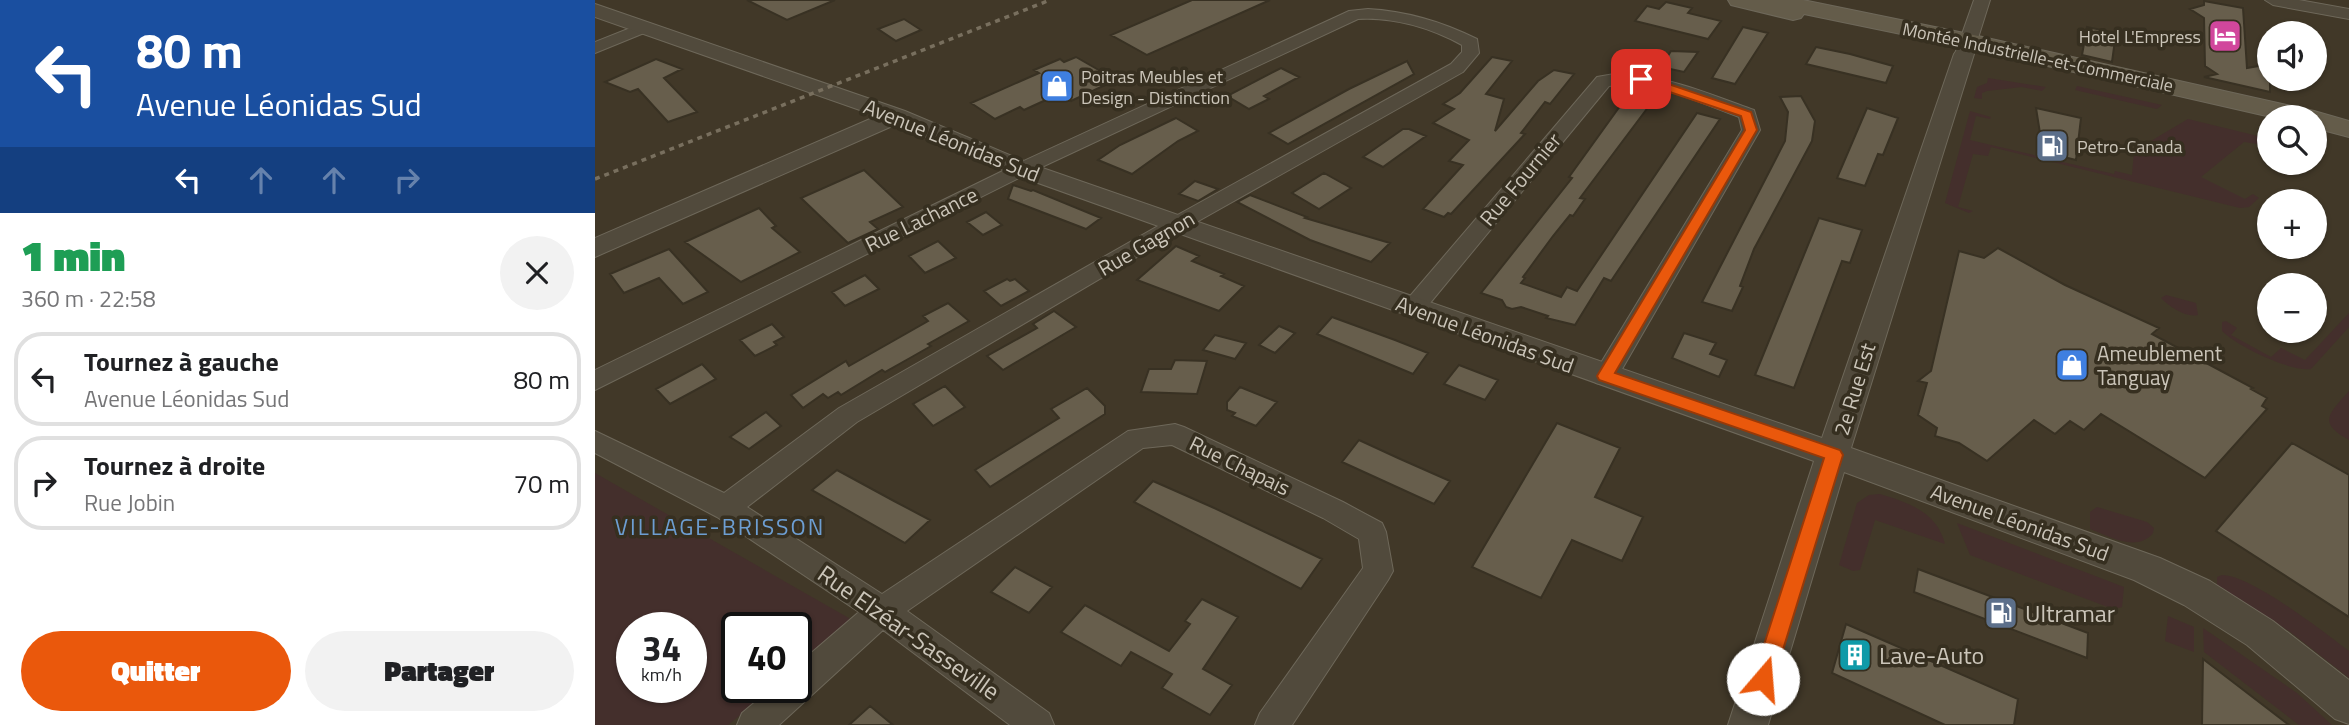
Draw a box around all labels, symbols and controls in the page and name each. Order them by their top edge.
text: 80 m [136,12,243,87]
street label: Montée Industrielle-et-Commerciale [1900,15,2176,99]
hotel icon: Hotel L'Empress [2206,17,2244,55]
map controls [2257,21,2327,343]
button: sound [2257,21,2327,91]
place label: Hotel L'Empress [2079,23,2201,50]
icon: left [21,28,112,119]
pin [1611,49,1671,109]
icon: arrive [1622,60,1660,98]
place label: Poitras Meubles et Design - Distinction [1081,63,1230,111]
shop icon: Poitras Meubles et Design - Distinction [1038,67,1076,105]
text: Avenue Léonidas Sud [136,80,422,128]
street label: Avenue Léonidas Sud [859,90,1045,190]
button: search [2257,105,2327,175]
street label: Rue Fournier [1471,125,1569,233]
fuel station icon: Petro-Canada [2033,127,2071,165]
place label: Petro-Canada [2077,133,2182,160]
icon: left [169,161,207,199]
icon: ahead [242,161,280,199]
icon: ahead [315,161,353,199]
icon: right [388,161,426,199]
street label: Rue Lachance [859,178,983,260]
button: + [2257,189,2327,259]
street label: Rue Gagnon [1092,202,1200,284]
text: 1 min [21,223,125,287]
button: close [500,236,574,310]
button: − [2257,273,2327,343]
text: 360 m · 22:58 [21,281,156,316]
street label: Avenue Léonidas Sud [1391,287,1579,381]
place label: Ameublement Tanguay [2097,337,2223,393]
street label: 2e Rue Est [1825,338,1883,439]
text: Tournez à gauche [84,342,279,381]
shop icon: Ameublement Tanguay [2053,346,2091,384]
icon: left [25,360,63,398]
text: 80 m [513,360,570,399]
text: Avenue Léonidas Sud [84,381,289,416]
street label: Rue Chapais [1184,427,1296,503]
text: Tournez à droite [84,446,265,485]
icon: right [25,464,63,502]
text: 70 m [513,464,570,503]
street label: Avenue Léonidas Sud [1926,475,2114,569]
text: Rue Jobin [84,485,175,520]
district label: VILLAGE-BRISSON [615,509,825,544]
street label: Rue Elzéar-Sasseville [811,556,1007,708]
fuel station icon: Ultramar [1982,594,2020,632]
place label: Ultramar [2025,595,2115,631]
speed limit sign: 40 [721,612,812,703]
text: 34 [642,621,681,675]
button: Quitter [21,631,291,711]
button: Partager [305,631,574,711]
building icon: Lave-Auto [1836,636,1874,674]
place label: Lave-Auto [1879,637,1984,673]
position arrow [1726,642,1800,716]
text: km/h [641,661,682,688]

